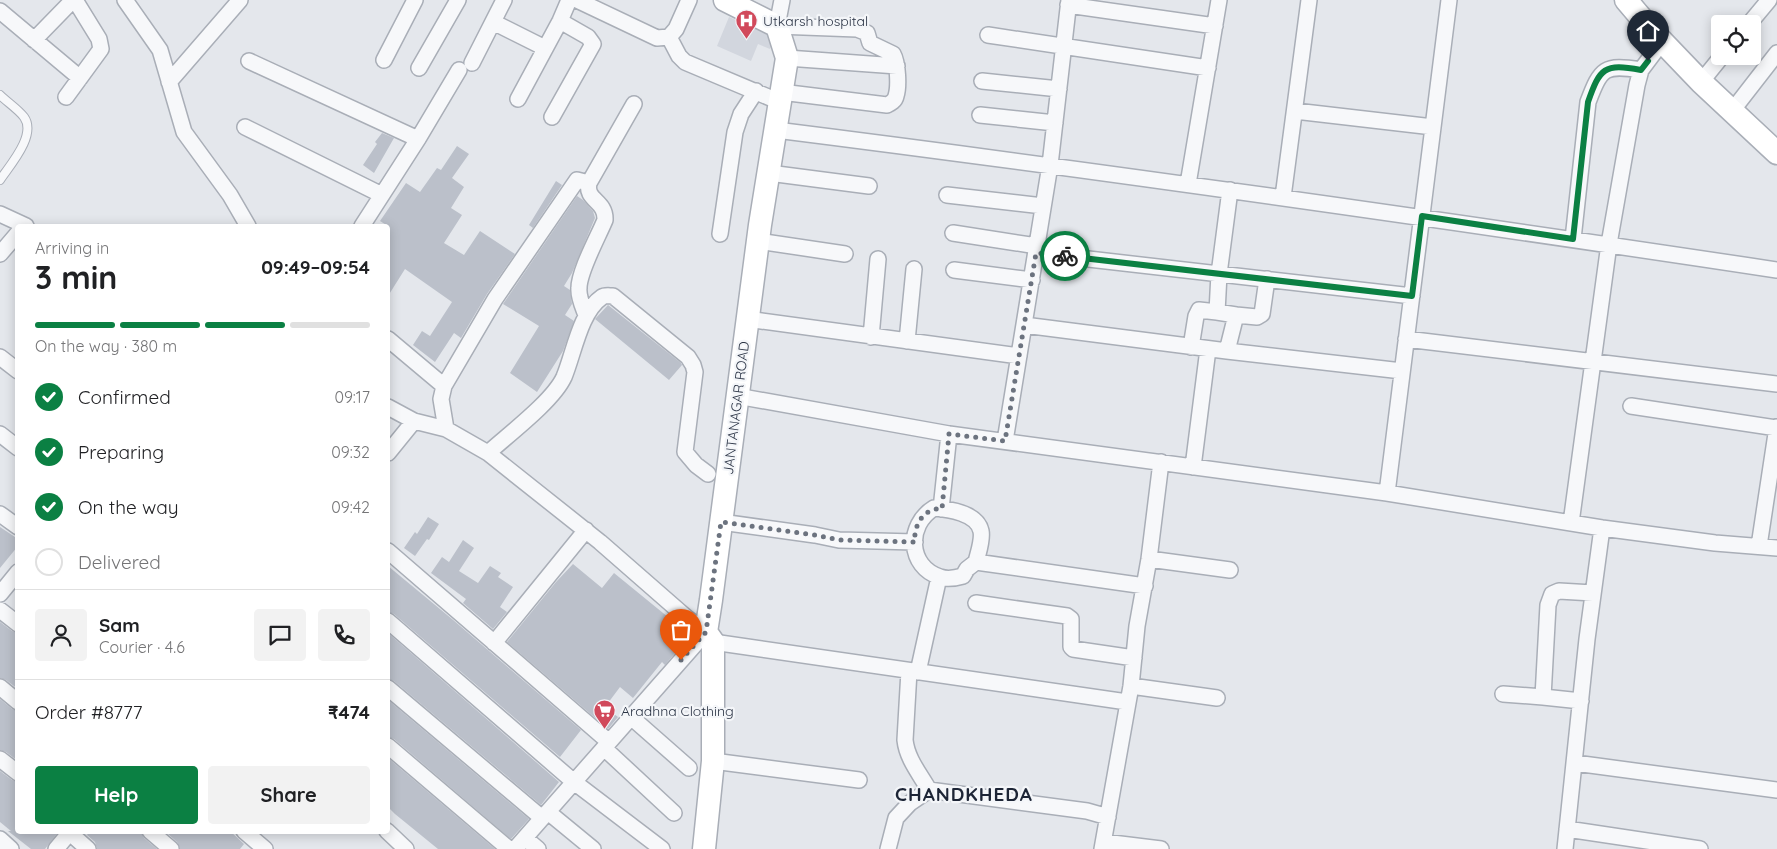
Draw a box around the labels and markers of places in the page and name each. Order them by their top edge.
hospital icon: Utkarsh hospital [735,9,759,40]
pin [1627,10,1669,61]
place label: Utkarsh hospital [763,12,868,30]
pin [660,609,702,660]
supermarket icon: Aradhna Clothing [593,699,617,730]
place label: Aradhna Clothing [621,702,734,720]

